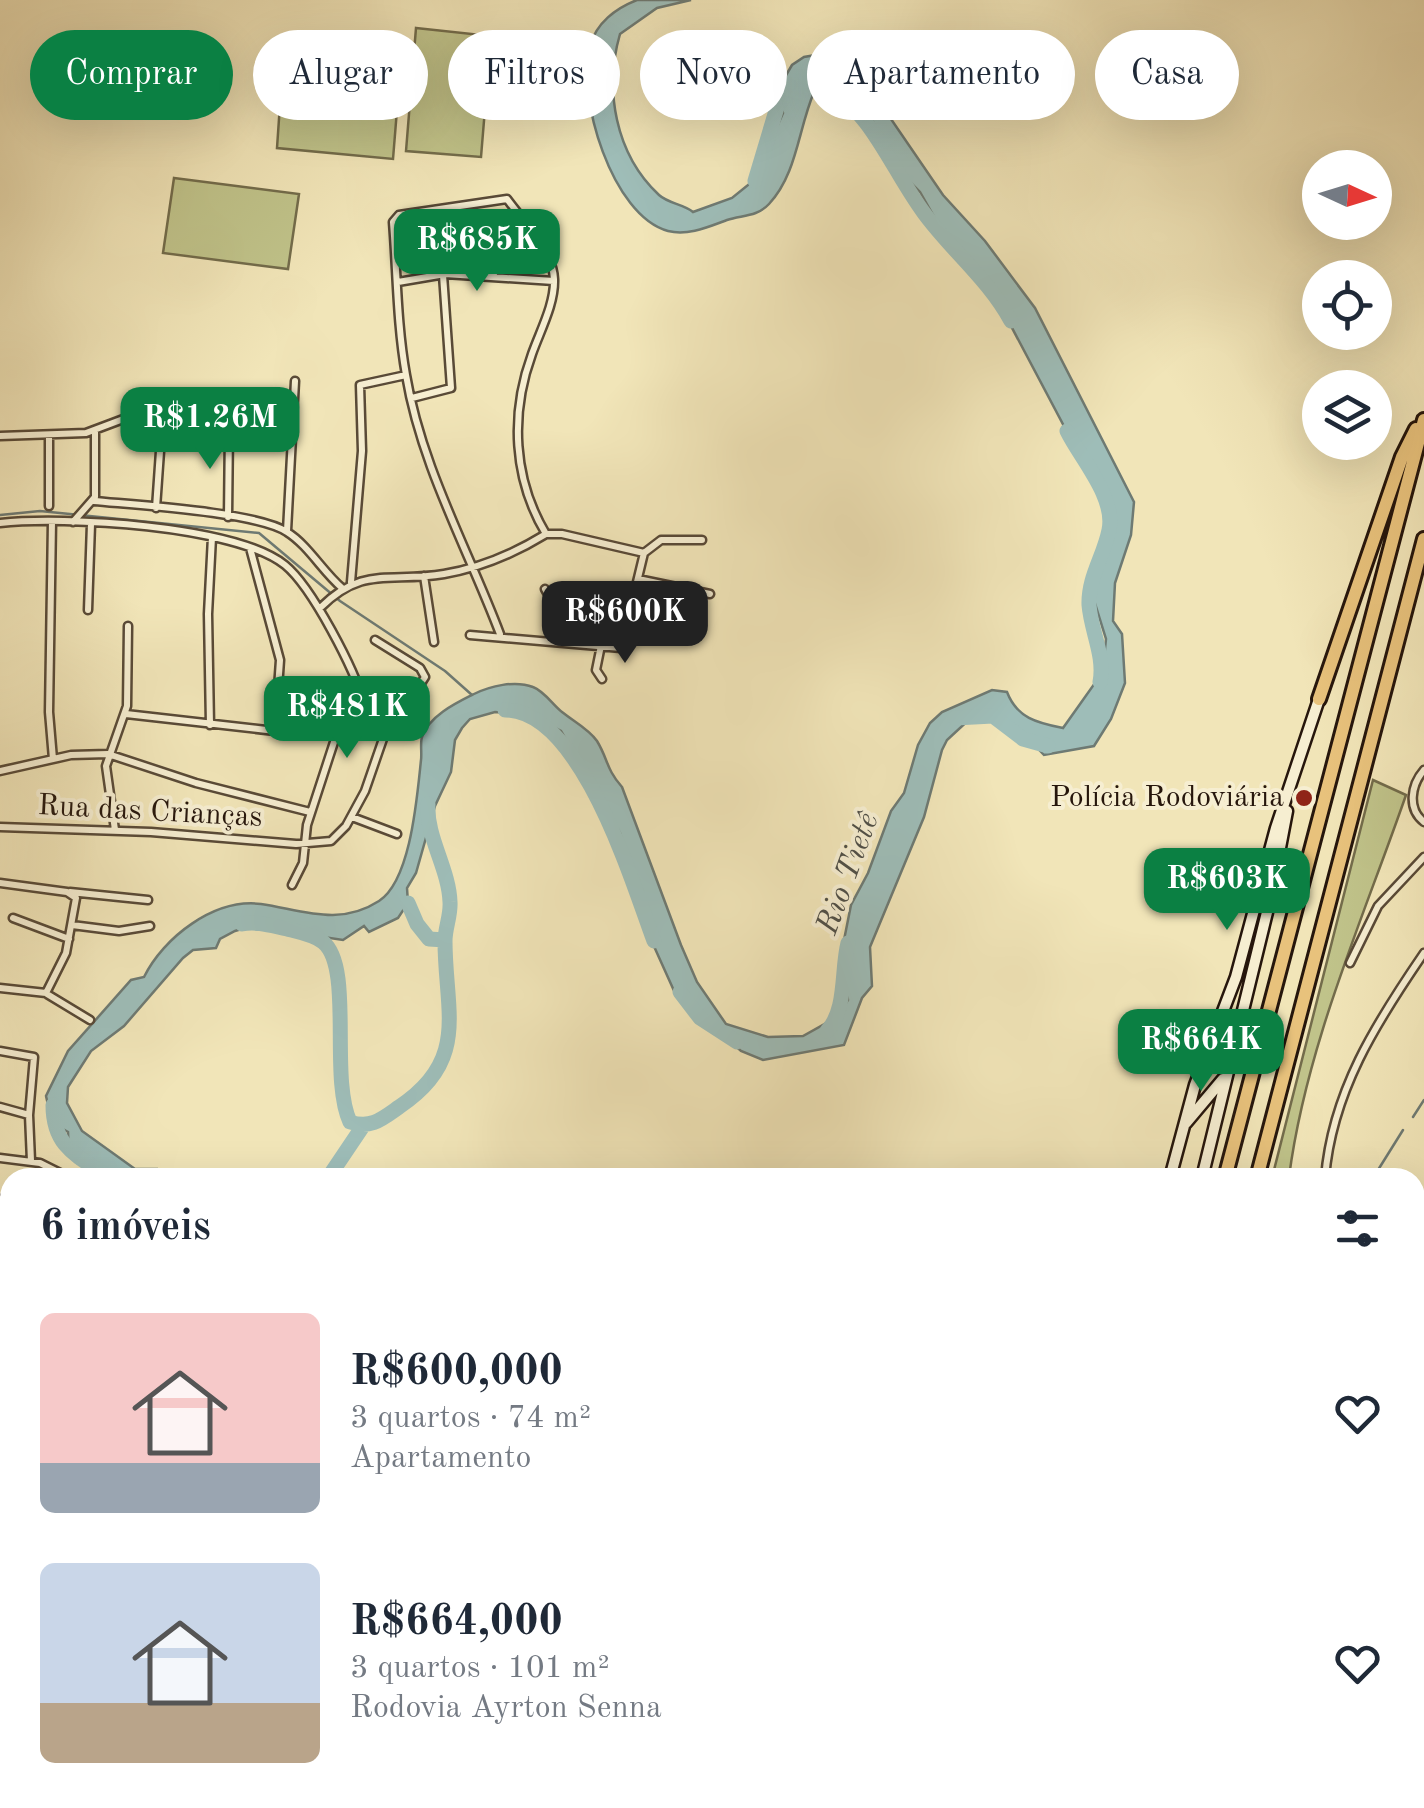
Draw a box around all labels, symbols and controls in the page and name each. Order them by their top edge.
chip: Comprar [30,30,233,120]
chip: Alugar [253,30,428,120]
chip: Filtros [448,30,620,120]
chip: Novo [640,30,787,120]
chip: Apartamento [807,30,1075,120]
chip: Casa [1095,30,1239,120]
north arrow [1302,150,1392,240]
map controls [1302,150,1392,460]
pin: R$685K [396,209,558,294]
text: R$685K [416,225,538,257]
button: locate [1302,260,1392,350]
button: layers [1302,370,1392,460]
pin: R$1.26M [118,387,302,472]
text: R$1.26M [142,403,278,435]
pin: R$600K [544,581,706,666]
text: R$600K [564,597,686,629]
pin: R$481K [266,676,428,761]
text: R$481K [286,692,408,724]
place label: Polícia Rodoviária [1050,783,1284,813]
marker: Polícia Rodoviária [1293,787,1315,809]
street label: Rua das Crianças [37,791,263,833]
water label: Rio Tietê [812,807,886,940]
pin: R$603K [1146,848,1308,933]
text: R$603K [1166,864,1288,896]
pin: R$664K [1120,1009,1282,1094]
text: R$664K [1140,1025,1262,1057]
icon: filters [1330,1201,1385,1256]
text: 6 imóveis [40,1207,211,1249]
text: R$600,000 [350,1352,563,1394]
icon: home [120,1353,240,1473]
icon: heart [1330,1386,1385,1441]
text: 3 quartos · 74 m² [350,1403,591,1435]
text: Apartamento [350,1443,531,1475]
text: R$664,000 [350,1602,563,1644]
icon: home [120,1603,240,1723]
icon: heart [1330,1636,1385,1691]
text: 3 quartos · 101 m² [350,1653,610,1685]
text: Rodovia Ayrton Senna [350,1693,662,1725]

